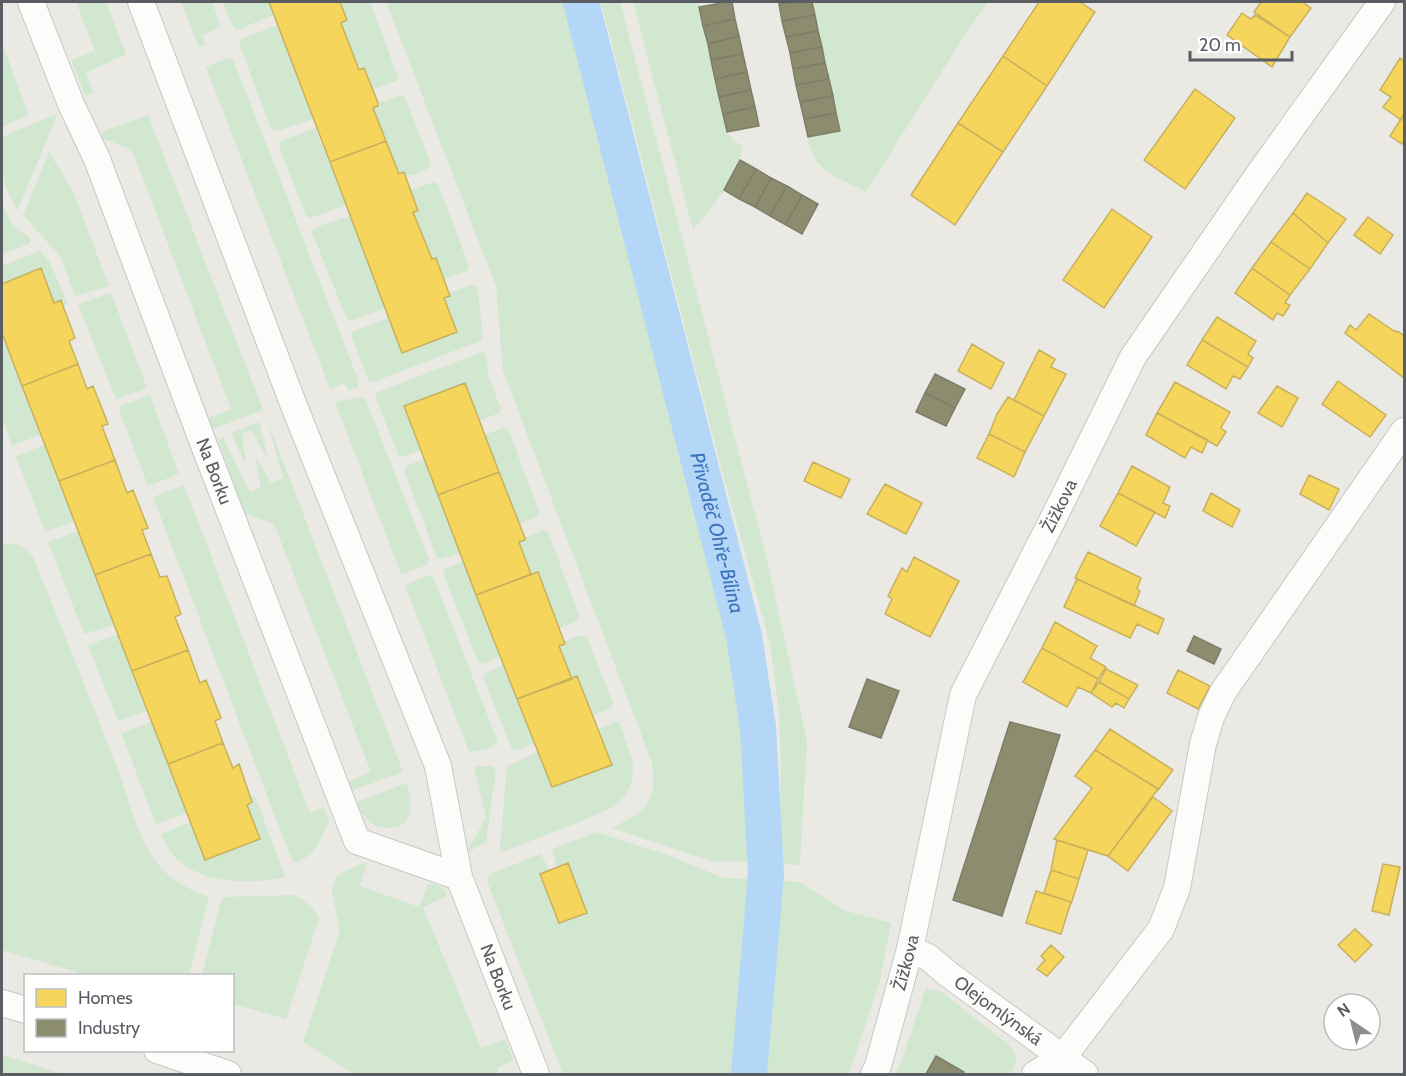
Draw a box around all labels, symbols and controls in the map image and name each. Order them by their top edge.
scale bar [1190,24,1292,62]
text: 20 m [1199,34,1241,56]
street label: Na Borku [191,435,237,508]
water label: Přivaděč Ohře-Bílina [685,450,750,616]
street label: Žižkova [1036,475,1082,536]
street label: Žižkova [887,932,924,993]
street label: Na Borku [475,941,521,1013]
street label: Olejomlýnská [950,971,1047,1050]
legend [24,974,234,1052]
text: Homes [78,987,133,1009]
north arrow [1322,992,1382,1052]
text: N [1334,999,1354,1021]
text: Industry [78,1017,140,1039]

